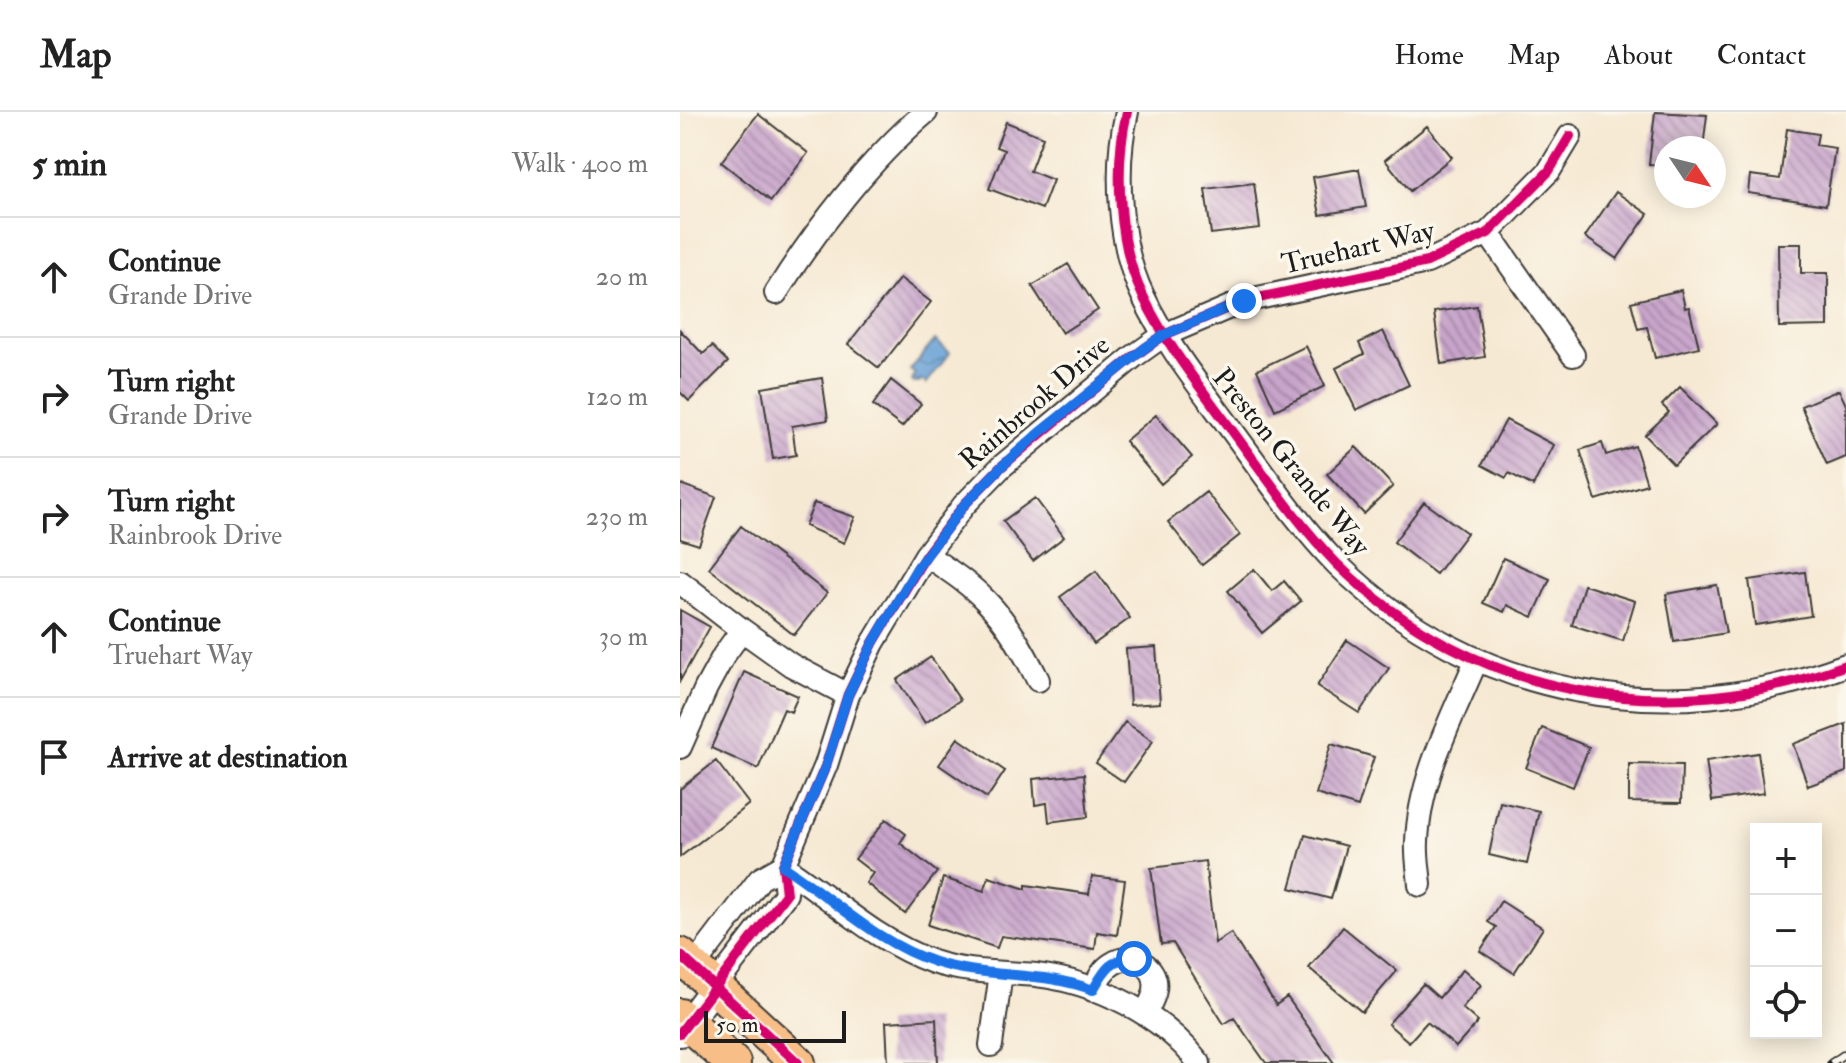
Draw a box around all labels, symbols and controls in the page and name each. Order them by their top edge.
text: Map [40,31,111,79]
text: Home [1394,38,1464,73]
text: Map [1508,38,1560,73]
text: About [1604,38,1673,73]
text: Contact [1717,38,1806,73]
north arrow [1654,136,1726,208]
text: 5 min [32,143,107,186]
text: Walk · 400 m [512,148,648,180]
street label: Truehart Way [1278,213,1438,283]
text: Continue [108,243,221,280]
icon: ahead [32,255,76,299]
text: 20 m [596,261,648,293]
text: Grande Drive [108,280,252,312]
route end [1226,283,1262,319]
street label: Rainbrook Drive [953,328,1117,478]
street label: Preston Grande Way [1205,361,1378,563]
text: Turn right [108,363,235,400]
icon: right [32,375,76,419]
text: 120 m [587,381,648,413]
text: Grande Drive [108,400,252,432]
text: Turn right [108,483,235,520]
icon: right [32,495,76,539]
text: 230 m [586,501,648,533]
text: Rainbrook Drive [108,520,282,552]
text: Continue [108,603,221,640]
icon: ahead [32,615,76,659]
text: 30 m [599,621,648,653]
text: Truehart Way [108,640,252,672]
icon: arrive [32,735,76,779]
text: Arrive at destination [108,739,348,776]
map controls [1750,823,1822,1039]
button: + [1750,823,1822,895]
button: − [1750,895,1822,967]
route start [1116,941,1152,977]
button: locate [1750,967,1822,1039]
scale bar [704,1007,846,1043]
text: 50 m [716,1011,758,1039]

